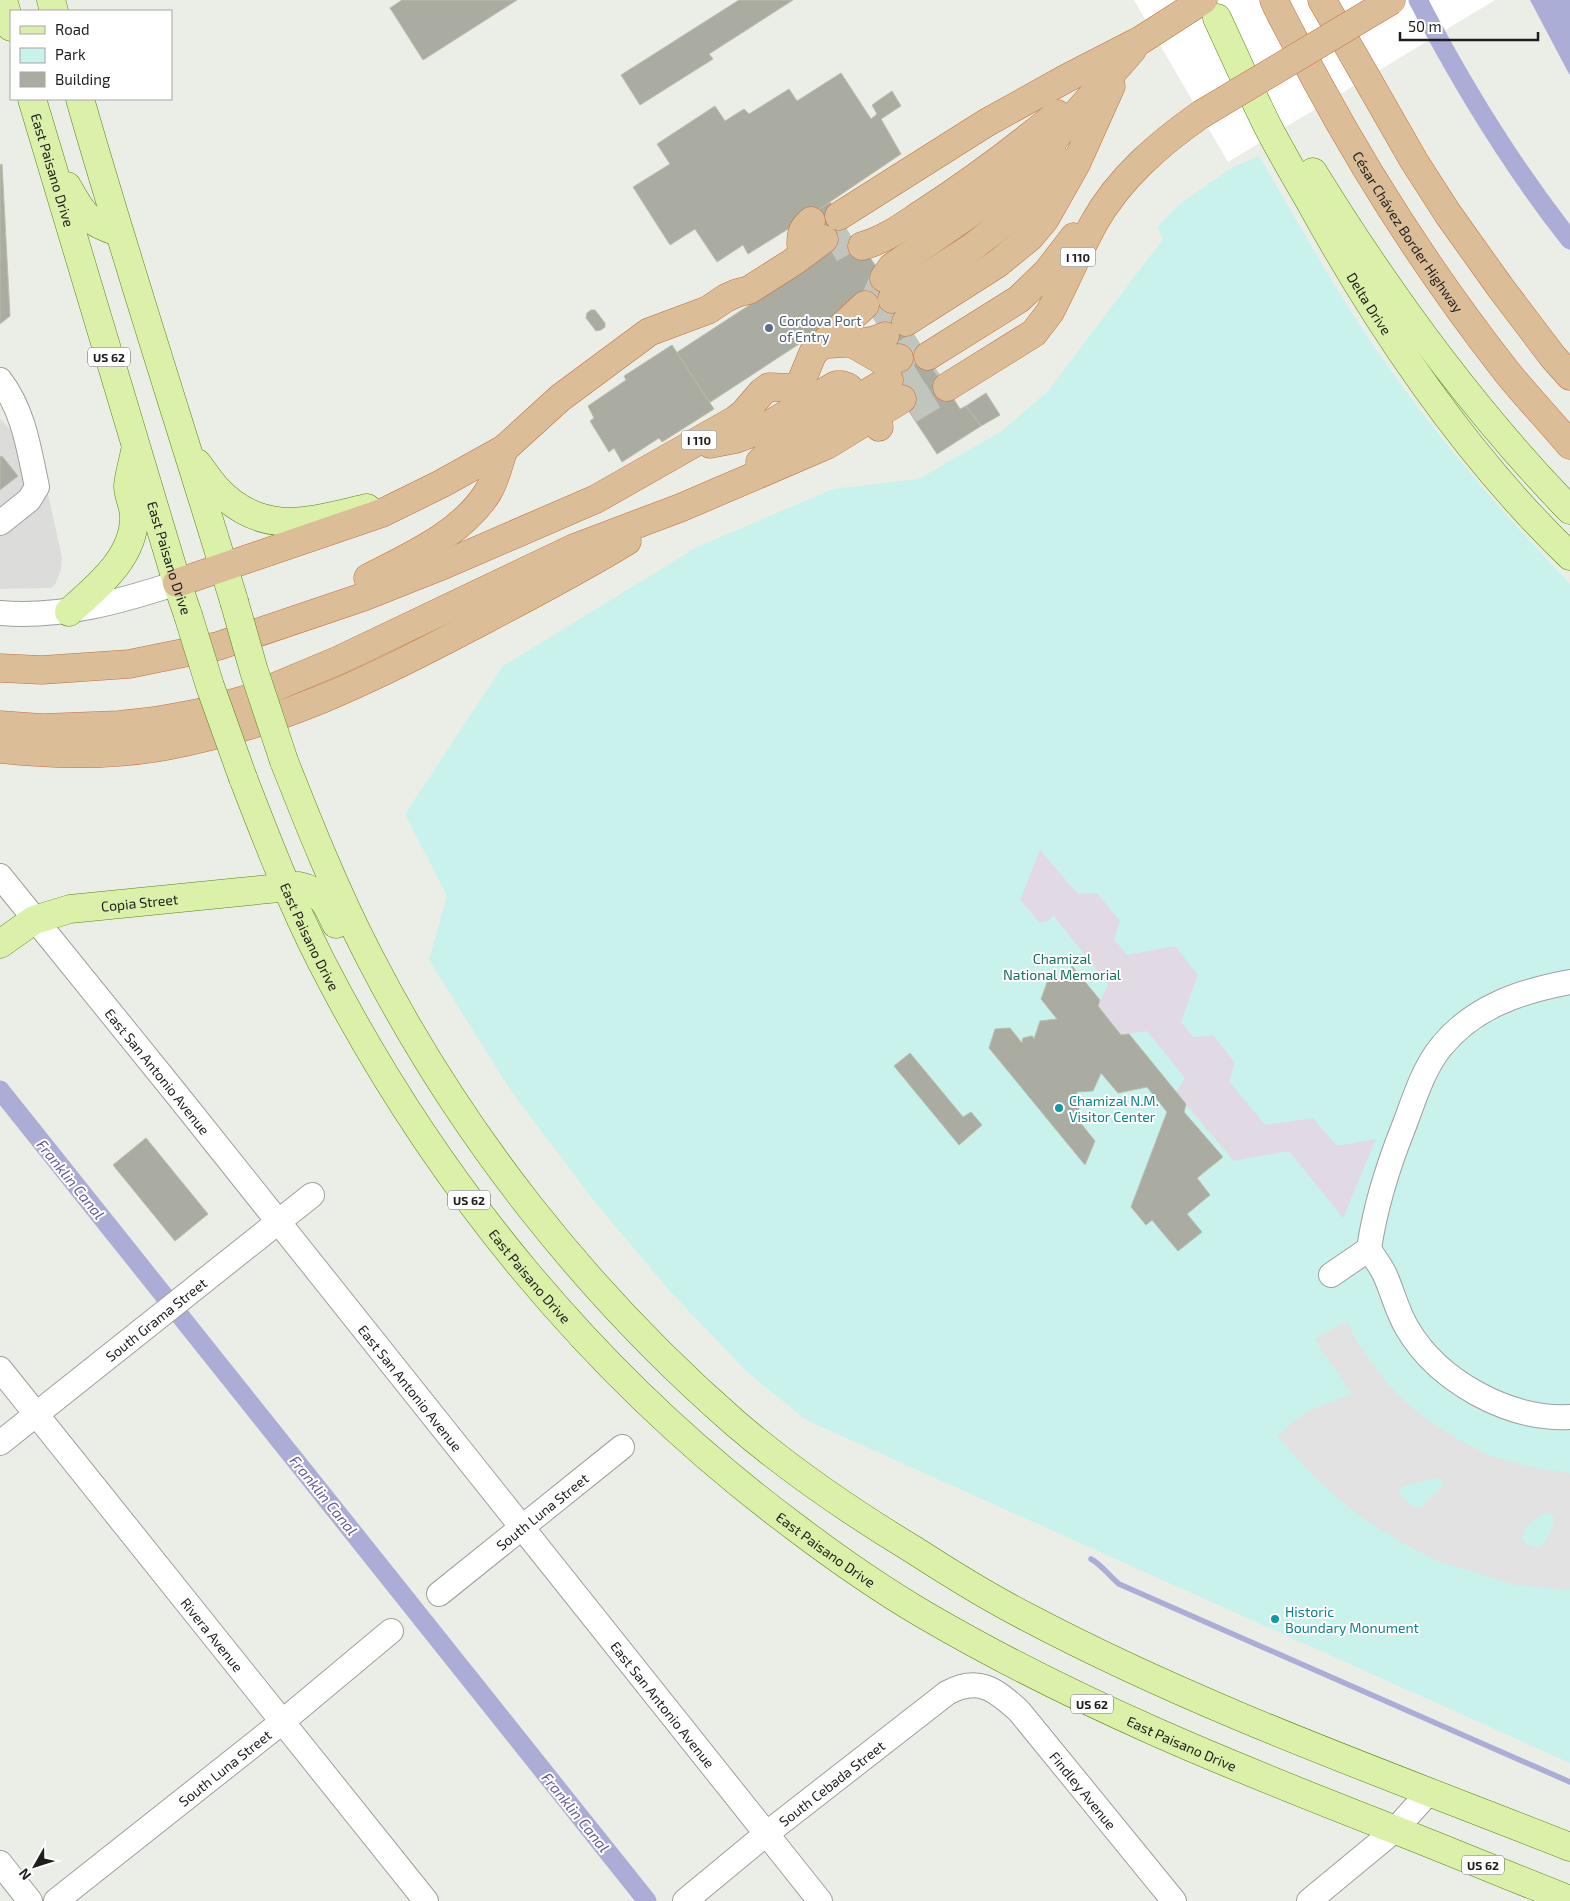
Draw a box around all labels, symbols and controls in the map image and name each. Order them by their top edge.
legend [10,10,172,100]
scale bar [1400,10,1538,42]
text: 50 m [1408,17,1442,35]
text: Road [55,20,90,38]
text: Park [55,45,86,63]
text: Building [55,70,111,88]
street label: East Paisano Drive [28,111,78,229]
street label: César Chávez Border Highway [1349,148,1468,316]
road number: I 110 [1060,248,1096,266]
street label: Delta Drive [1344,269,1396,338]
place label: Cordova Port of Entry [779,312,862,345]
marker: Cordova Port of Entry [763,322,775,334]
road number: US 62 [88,348,130,367]
road number: I 110 [682,430,716,450]
street label: East Paisano Drive [144,499,196,617]
street label: East Paisano Drive [277,880,343,993]
street label: Copia Street [100,890,179,914]
park label: Chamizal National Memorial [1003,950,1122,983]
street label: East San Antonio Avenue [102,1005,214,1138]
place label: Chamizal N.M. Visitor Center [1069,1092,1159,1125]
marker: Chamizal N.M. Visitor Center [1053,1102,1065,1114]
water label: Franklin Canal [33,1135,109,1223]
road number: US 62 [448,1190,490,1210]
street label: East Paisano Drive [486,1225,575,1327]
street label: South Grama Street [102,1274,210,1365]
street label: East San Antonio Avenue [355,1321,466,1454]
water label: Franklin Canal [286,1451,362,1539]
street label: South Luna Street [492,1469,591,1554]
street label: East Paisano Drive [773,1508,879,1590]
street label: Rivera Avenue [178,1594,247,1675]
place label: Historic Boundary Monument [1285,1603,1419,1636]
marker: Historic Boundary Monument [1269,1613,1281,1625]
street label: East San Antonio Avenue [607,1638,719,1771]
road number: US 62 [1071,1695,1113,1714]
street label: East Paisano Drive [1124,1712,1239,1774]
street label: South Luna Street [175,1726,274,1809]
street label: South Cebada Street [775,1737,888,1830]
street label: Findley Avenue [1047,1748,1120,1833]
water label: Franklin Canal [538,1768,614,1856]
north arrow [10,1841,60,1891]
road number: US 62 [1462,1856,1504,1874]
text: N [15,1865,34,1884]

